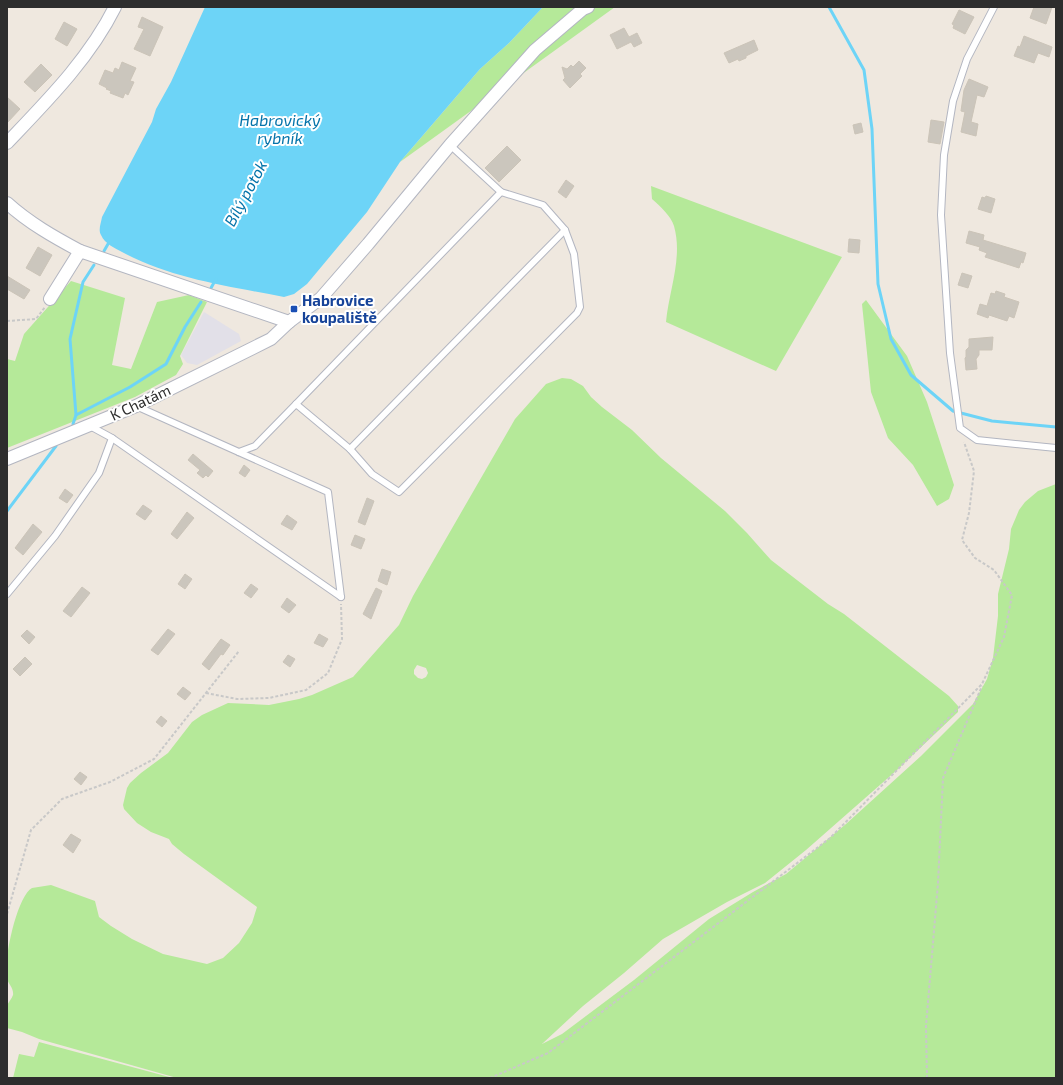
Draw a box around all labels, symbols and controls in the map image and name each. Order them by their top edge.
water label: Habrovický rybník [239,110,321,148]
water label: Bílý potok [220,157,271,230]
place label: Habrovice koupaliště [302,291,377,326]
marker: Habrovice koupaliště [289,304,299,314]
street label: K Chatám [107,380,173,424]

